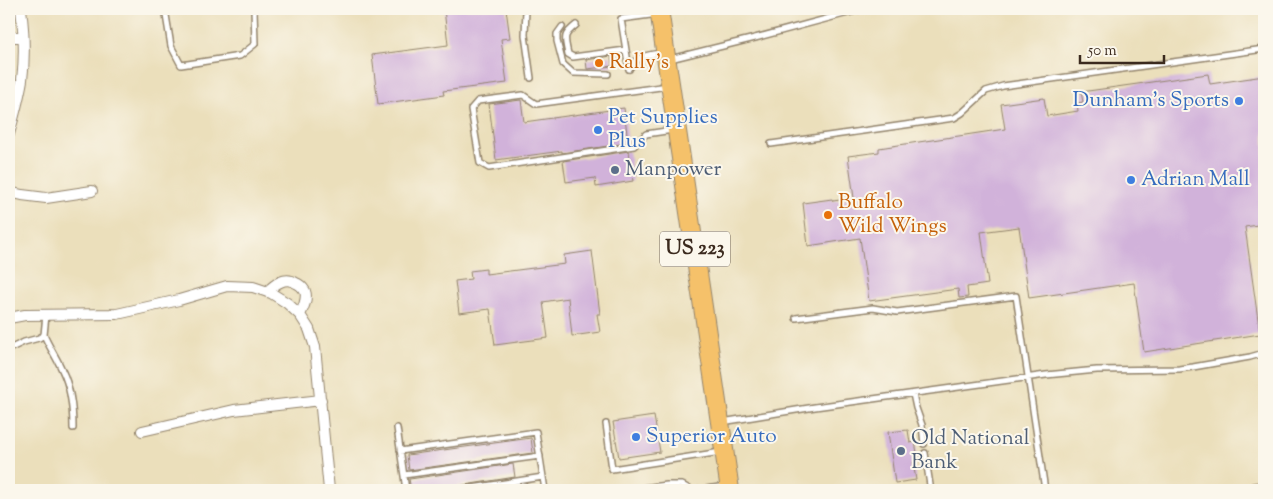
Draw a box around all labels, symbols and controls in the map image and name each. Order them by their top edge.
scale bar [1080,32,1164,64]
text: 50 m [1087,41,1117,62]
place label: Rally's [609,48,669,78]
marker: Rally's [593,57,605,69]
place label: Dunham's Sports [1073,86,1229,116]
marker: Dunham's Sports [1233,95,1245,107]
place label: Pet Supplies Plus [608,103,718,157]
marker: Pet Supplies Plus [592,124,604,136]
place label: Manpower [625,155,722,185]
marker: Manpower [609,164,621,176]
place label: Adrian Mall [1141,165,1250,195]
marker: Adrian Mall [1125,174,1137,186]
place label: Buffalo Wild Wings [838,188,947,242]
marker: Buffalo Wild Wings [822,209,834,221]
road number: US 223 [660,232,730,266]
place label: Superior Auto [646,422,777,452]
place label: Old National Bank [911,424,1030,478]
marker: Superior Auto [630,431,642,443]
marker: Old National Bank [895,445,907,457]

